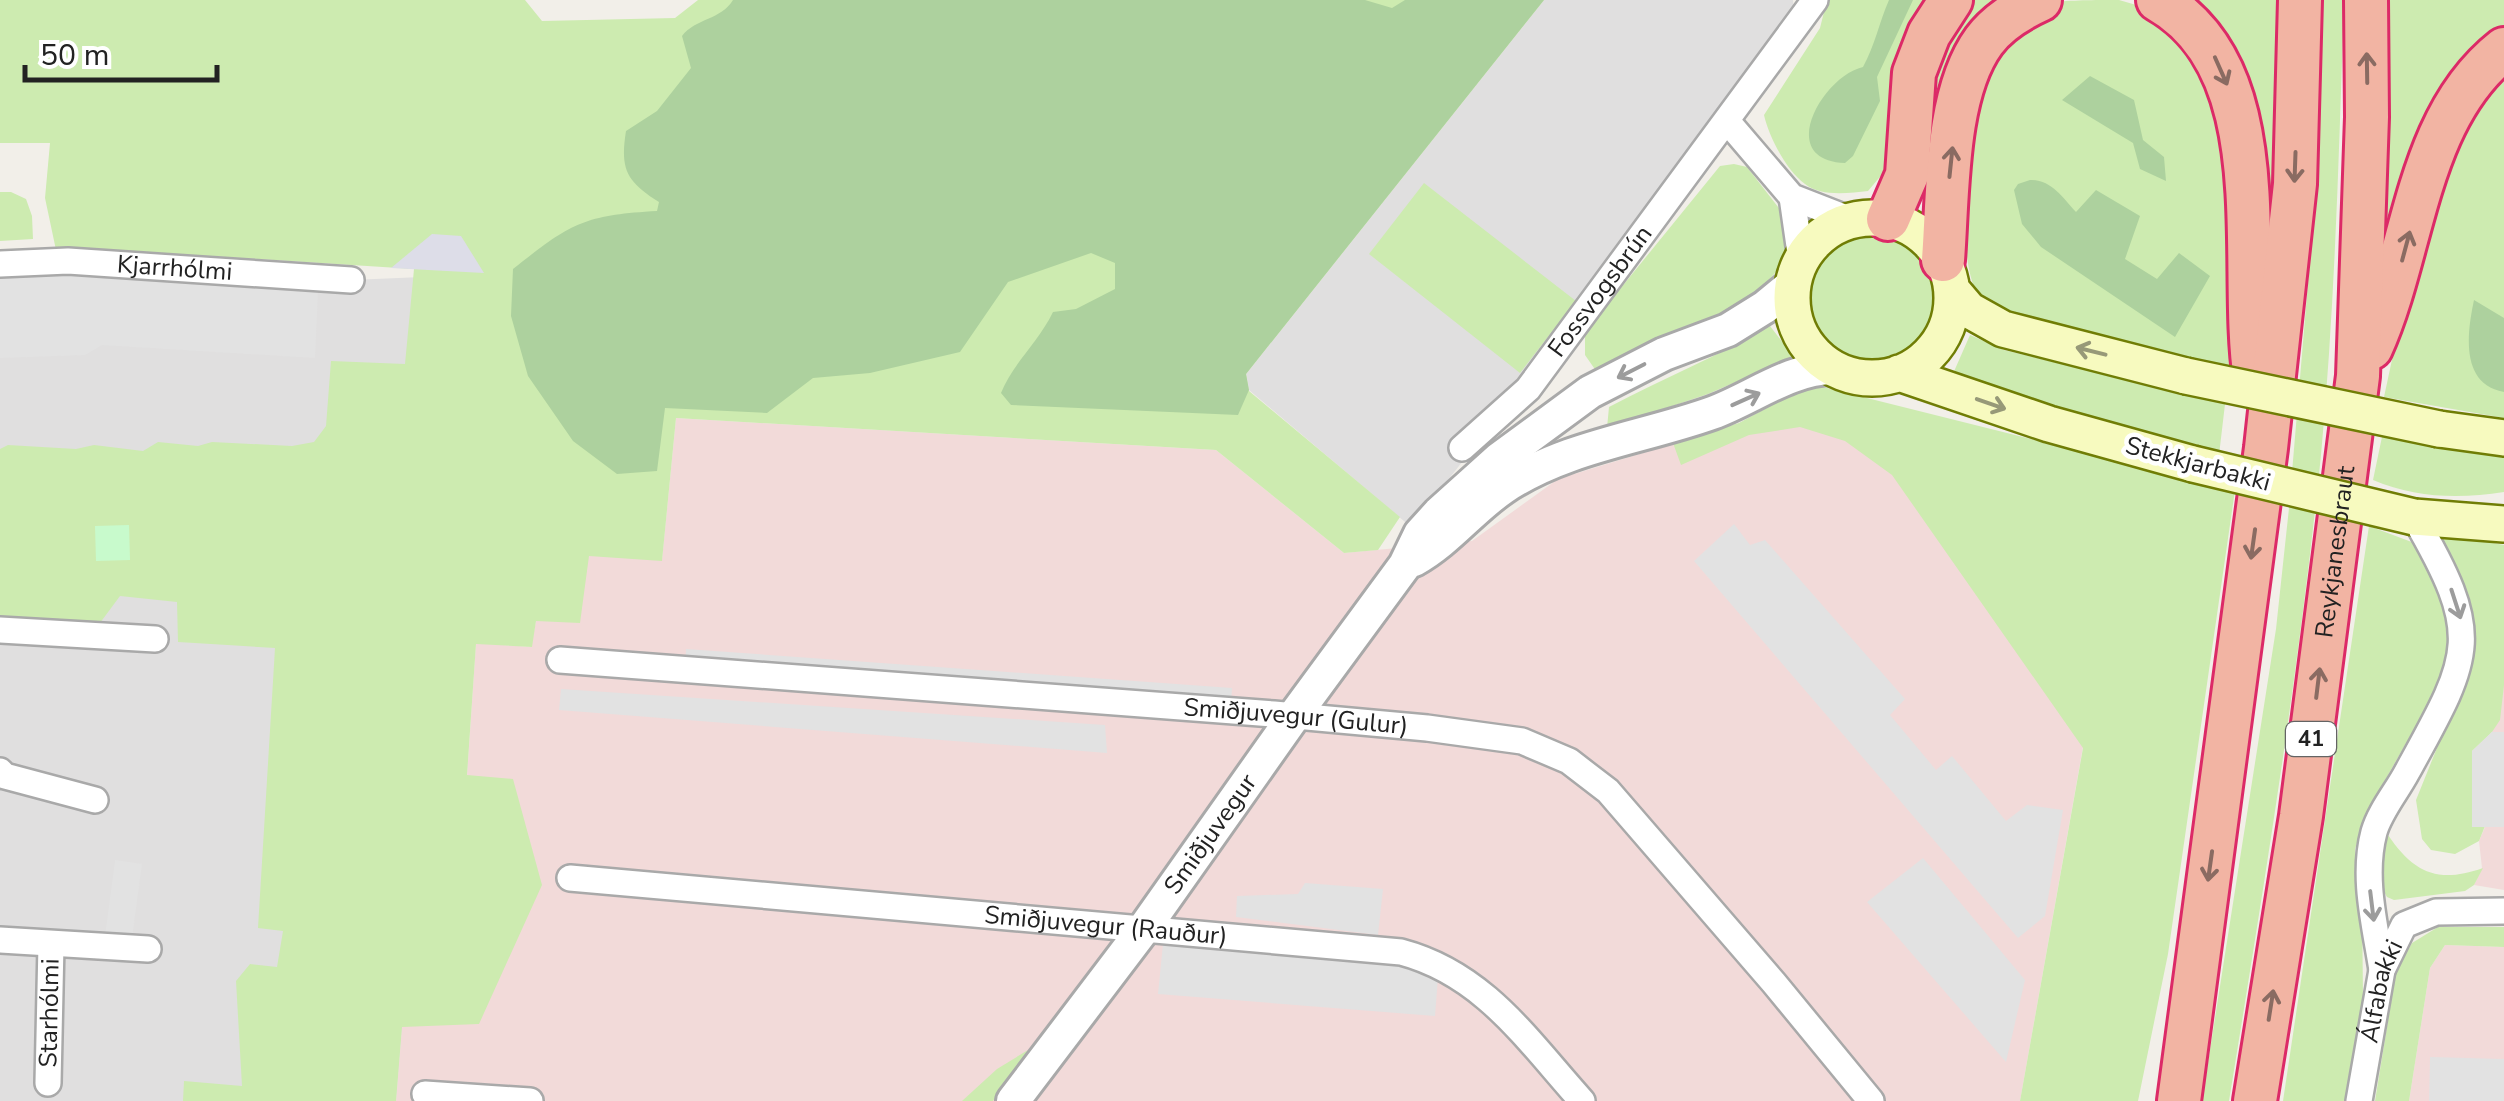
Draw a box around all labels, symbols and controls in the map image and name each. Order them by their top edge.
scale bar [25,20,218,82]
text: 50 m [40,35,109,76]
one-way arrow [2358,53,2376,86]
one-way arrow [2212,55,2231,85]
one-way arrow [1942,147,1961,179]
one-way arrow [2285,151,2304,183]
street label: Fossvogsbrún [1540,218,1660,364]
one-way arrow [2397,231,2416,262]
street label: Kjarrhólmi [116,247,233,289]
one-way arrow [2076,341,2107,360]
one-way arrow [1616,362,1646,381]
one-way arrow [1730,389,1761,407]
one-way arrow [1975,397,2007,415]
street label: Stekkjarbakki [2122,428,2274,500]
street label: Reykjanesbraut [2307,464,2363,640]
one-way arrow [2244,528,2262,560]
one-way arrow [2449,588,2467,620]
one-way arrow [2310,668,2328,700]
street label: Smiðjuvegur (Gulur) [1182,690,1410,743]
road number: 41 [2286,722,2336,756]
street label: Smiðjuvegur [1156,767,1265,901]
one-way arrow [2201,850,2219,882]
one-way arrow [2363,889,2382,921]
street label: Smiðjuvegur (Rauður) [983,898,1229,953]
street label: Álfabakki [2352,934,2411,1046]
street label: Starhólmi [31,958,68,1068]
one-way arrow [2262,989,2280,1021]

